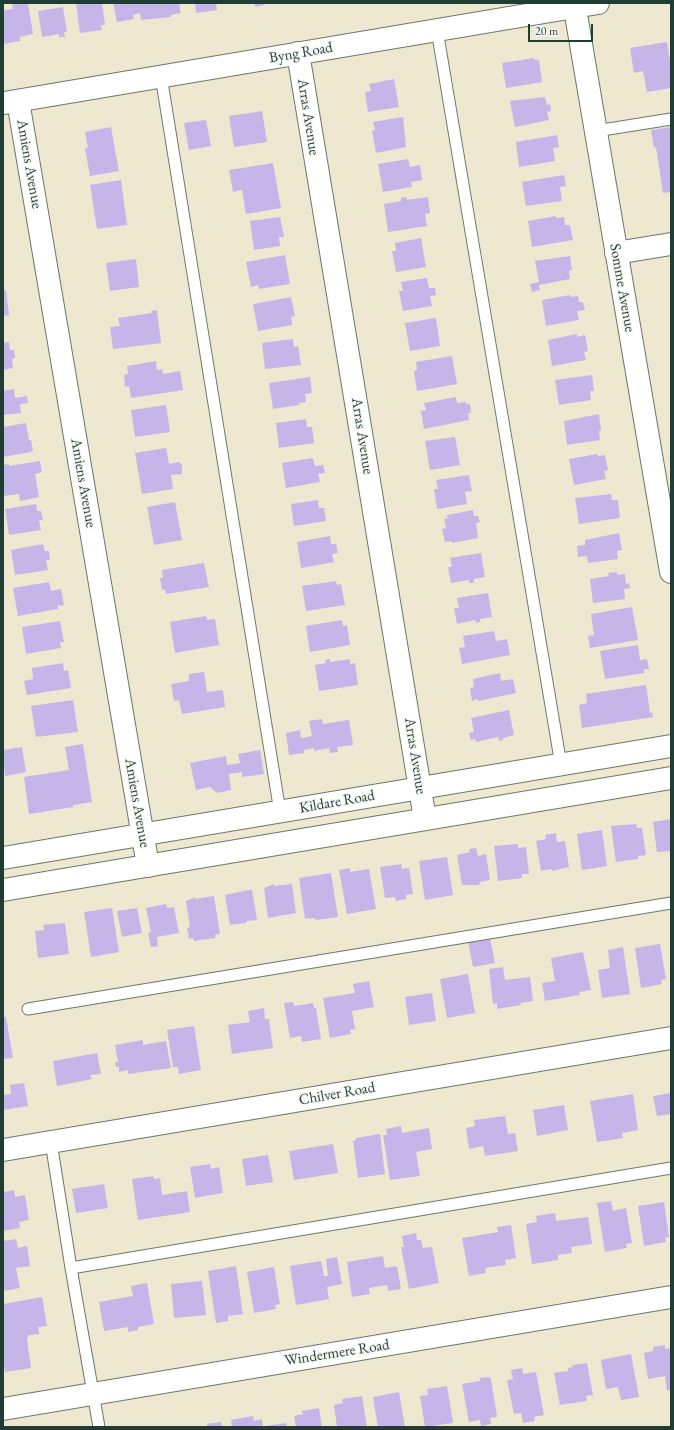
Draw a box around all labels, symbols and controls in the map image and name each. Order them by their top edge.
scale bar [530,16,595,42]
text: 20 m [535,23,558,39]
street label: Byng Road [268,39,334,67]
street label: Arras Avenue [293,77,323,157]
street label: Amiens Avenue [12,118,46,210]
street label: Somme Avenue [605,242,639,334]
street label: Arras Avenue [347,396,377,476]
street label: Amiens Avenue [66,437,100,529]
street label: Arras Avenue [400,716,430,796]
street label: Amiens Avenue [120,757,154,849]
street label: Kildare Road [298,787,376,817]
street label: Chilver Road [297,1078,377,1110]
street label: Windermere Road [283,1336,391,1370]

